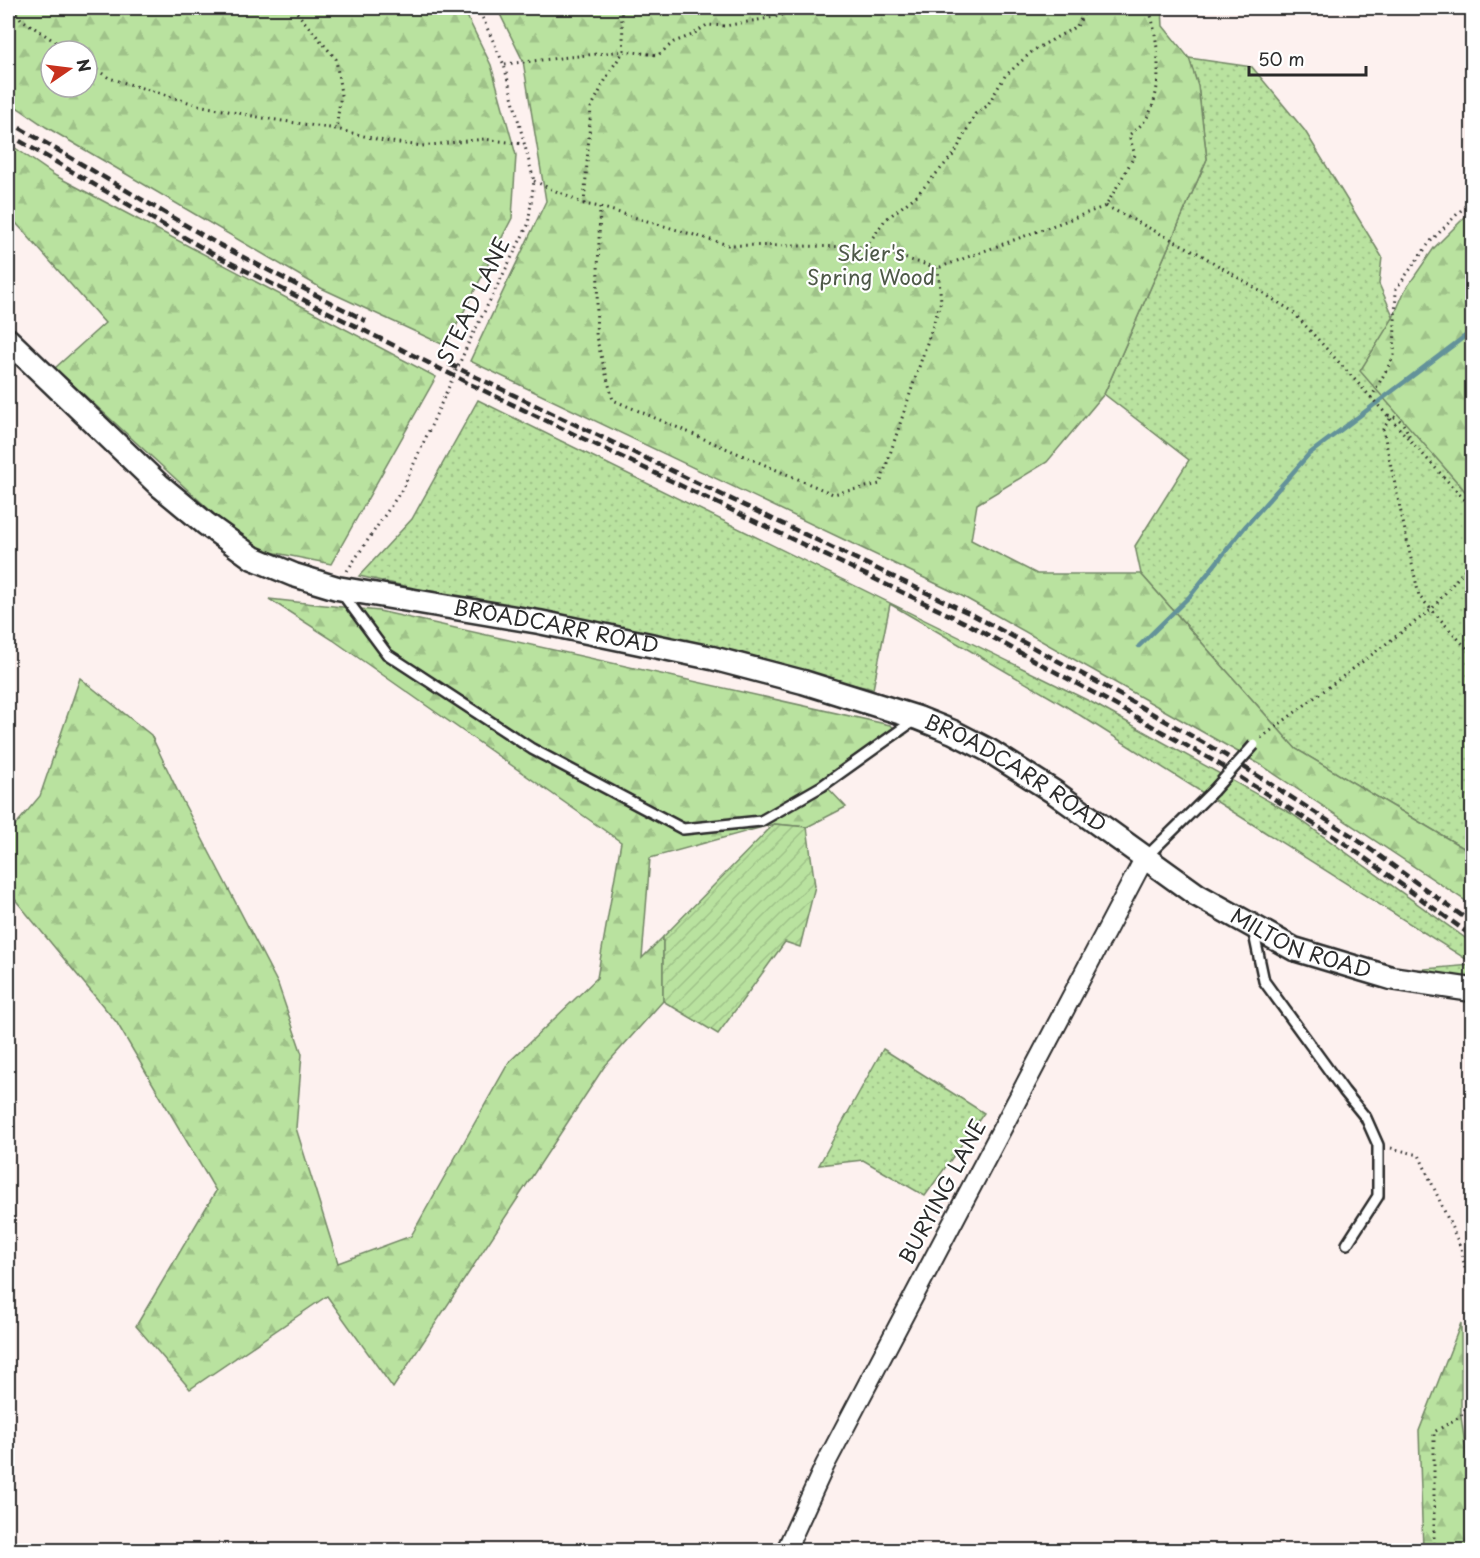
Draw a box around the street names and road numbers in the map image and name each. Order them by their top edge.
street label: STEAD LANE [428,231,517,369]
street label: BROADCARR ROAD [451,590,662,661]
street label: BROADCARR ROAD [920,704,1114,839]
street label: MILTON ROAD [1225,899,1376,985]
street label: BURYING LANE [889,1113,993,1269]

